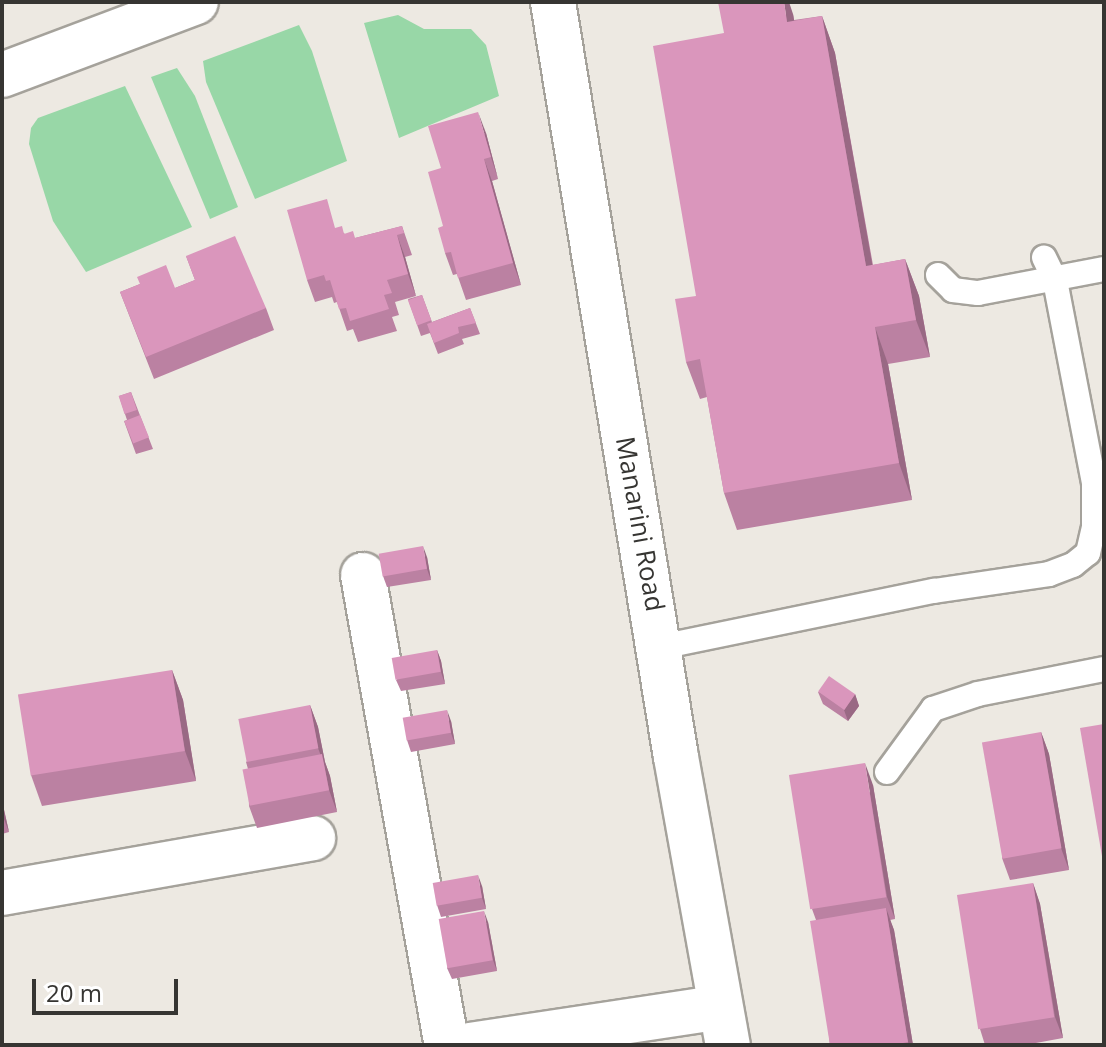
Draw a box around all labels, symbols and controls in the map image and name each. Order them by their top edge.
street label: Manarini Road [609,434,671,614]
scale bar [36,963,182,1013]
text: 20 m [46,976,102,1009]

